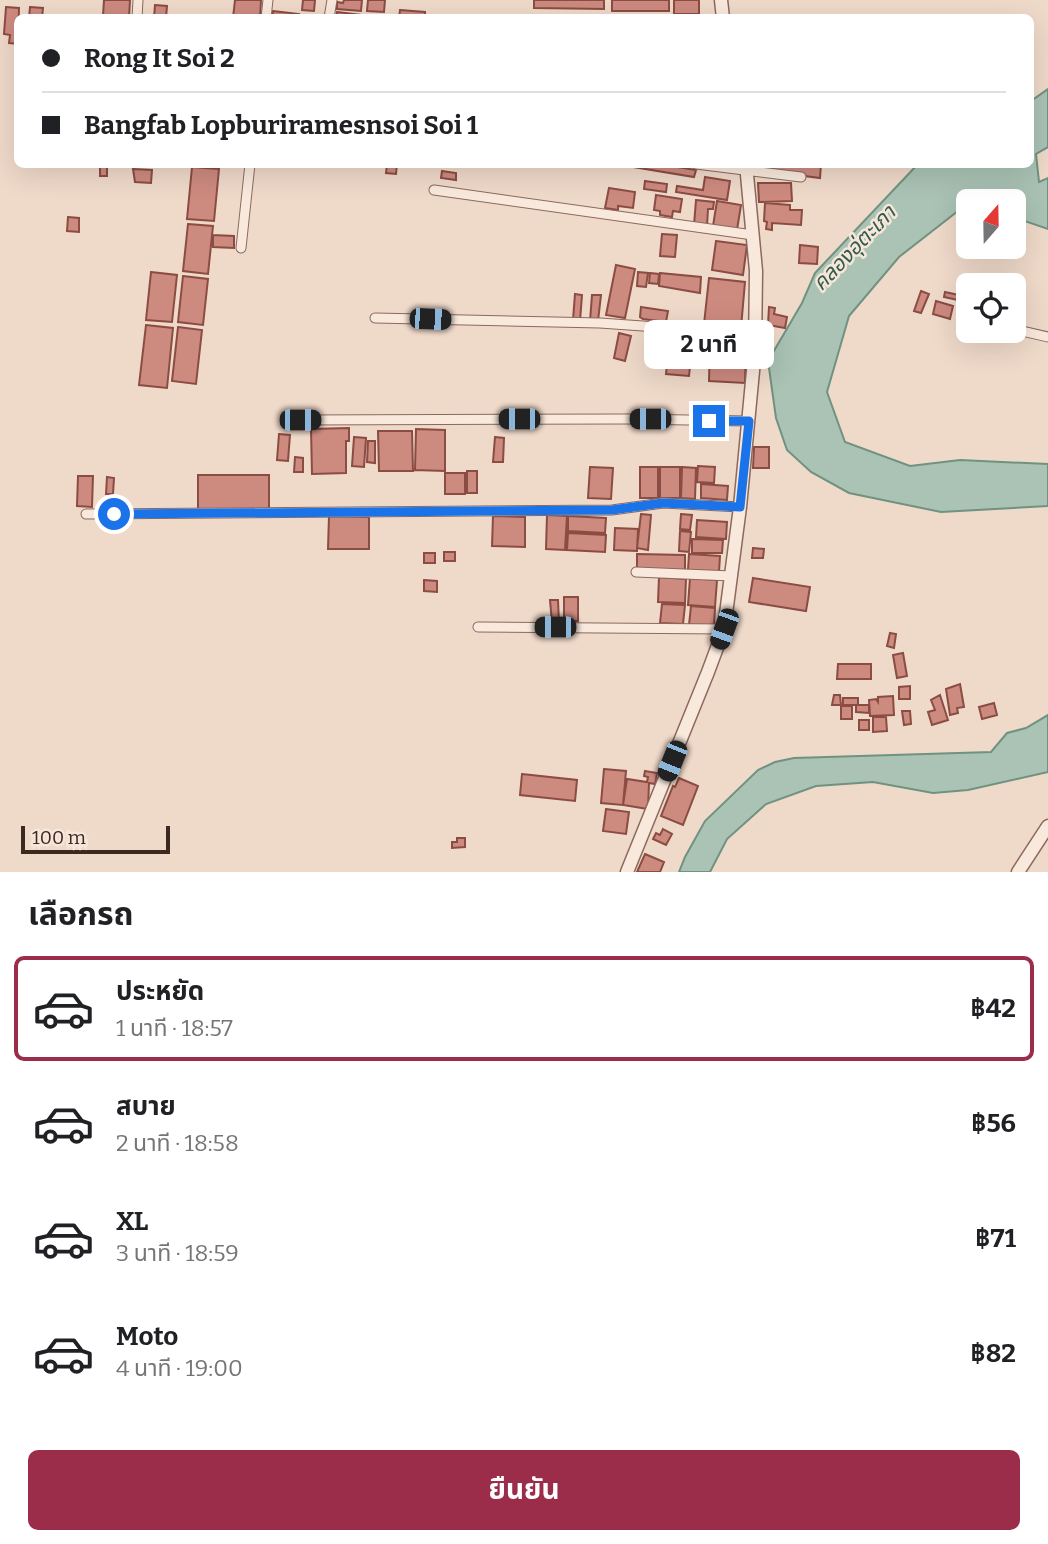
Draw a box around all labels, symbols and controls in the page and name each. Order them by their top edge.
text: Rong It Soi 2 [84,43,235,74]
text: Bangfab Lopburiramesnsoi Soi 1 [84,110,478,141]
north arrow [956,189,1026,259]
map controls [956,189,1026,343]
water label: คลองอุ่ตะเภา [807,199,902,296]
button: locate [956,273,1026,343]
car [409,308,452,330]
callout: 2 นาที [644,320,774,368]
text: 2 นาที [681,330,737,358]
route end [693,405,725,437]
car [499,409,541,430]
car [630,409,672,430]
car [280,410,322,431]
route start [98,498,130,530]
car [707,606,742,652]
car [535,617,577,638]
car [655,738,690,784]
scale bar [21,823,170,855]
text: 100 m [32,826,86,849]
text: เลือกรถ [28,895,133,933]
text: ประหยัด [116,976,204,1007]
icon: car [32,977,95,1040]
text: ฿42 [970,993,1016,1024]
text: 1 นาที · 18:57 [116,1014,233,1042]
text: สบาย [116,1091,176,1122]
icon: car [32,1092,95,1155]
text: ฿56 [971,1108,1016,1139]
text: 2 นาที · 18:58 [116,1129,239,1157]
text: XL [116,1206,148,1237]
icon: car [32,1207,95,1270]
text: ฿71 [975,1223,1016,1254]
text: 3 นาที · 18:59 [116,1239,239,1267]
text: Moto [116,1321,178,1352]
icon: car [32,1322,95,1385]
text: ฿82 [971,1338,1016,1369]
text: 4 นาที · 19:00 [116,1354,243,1382]
button: ยืนยัน [28,1450,1020,1530]

